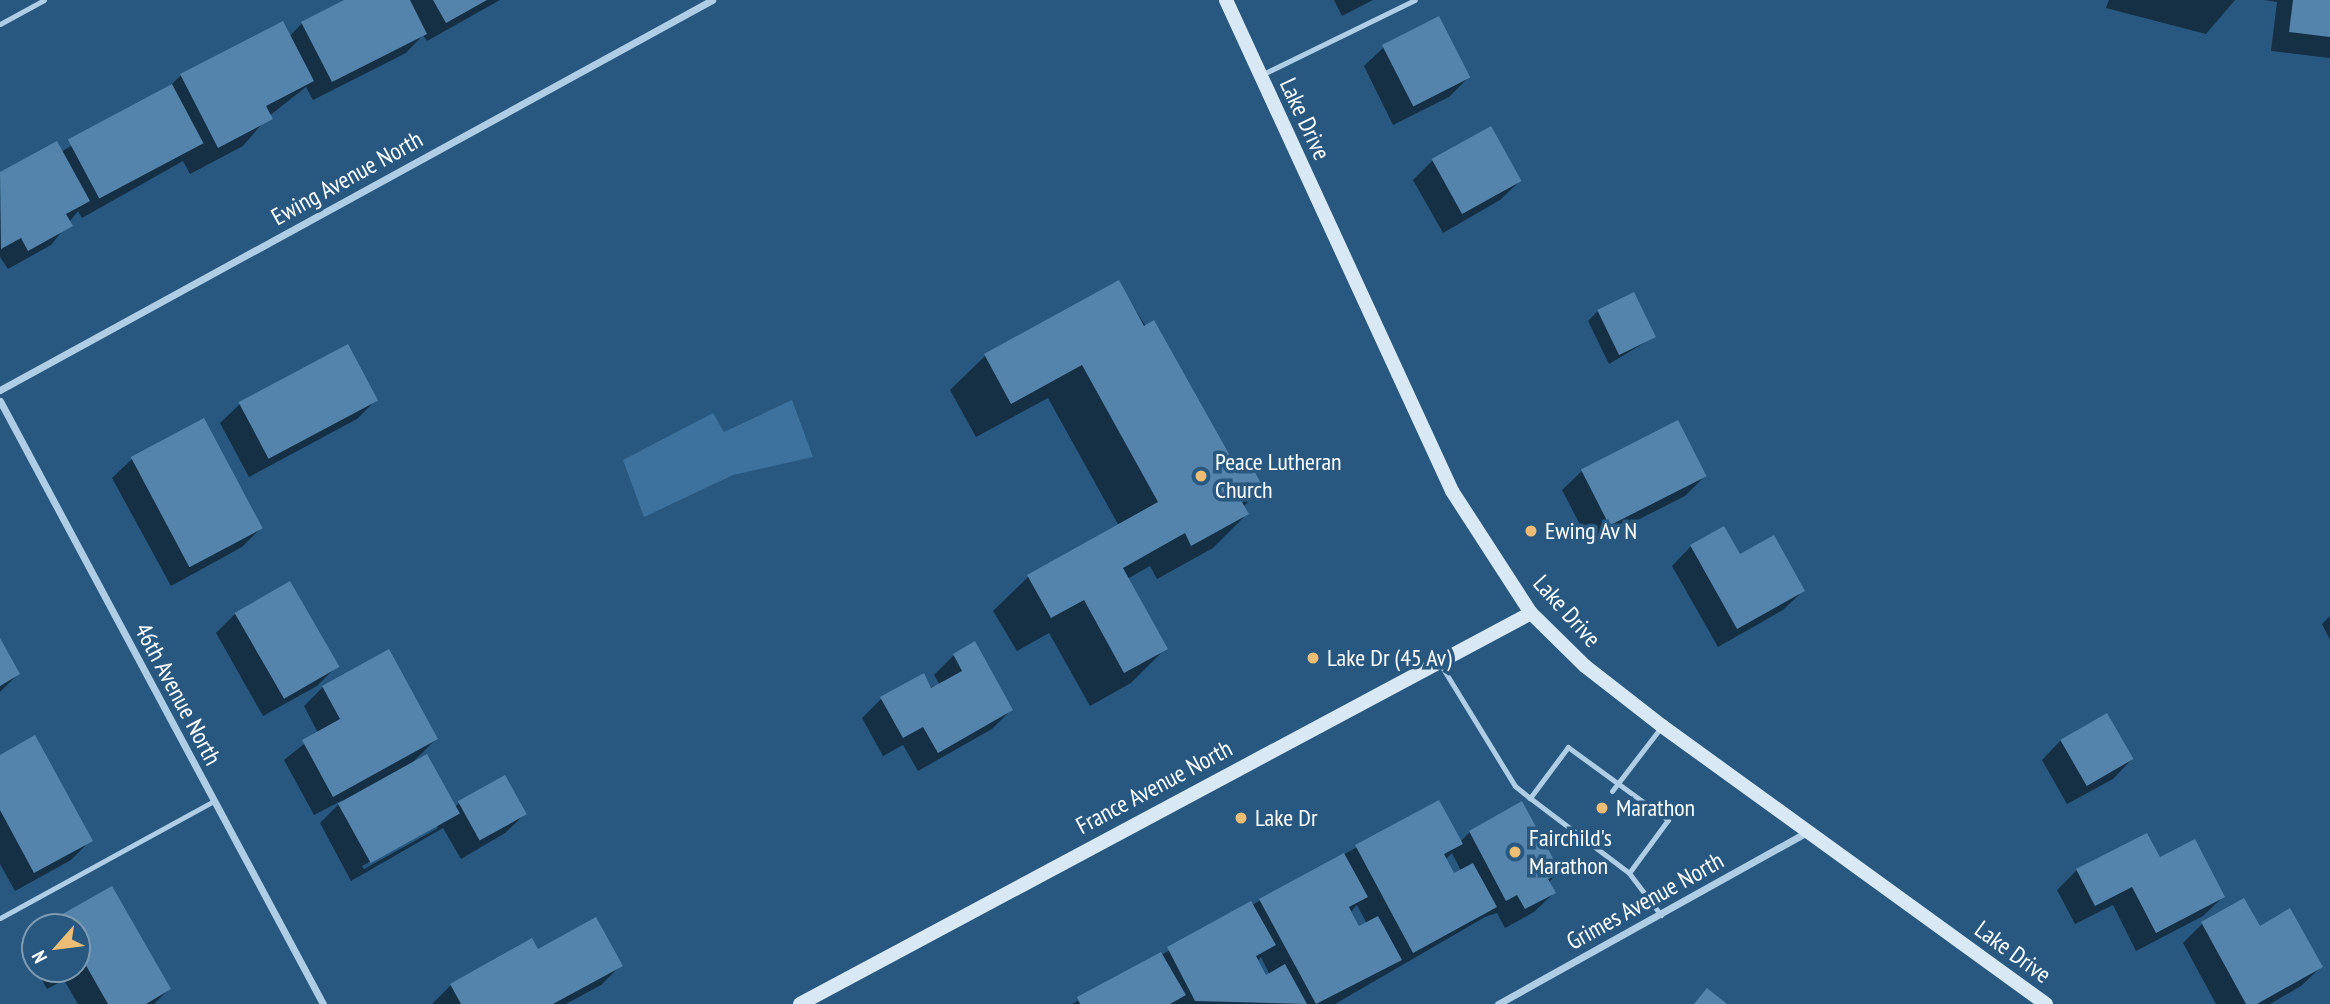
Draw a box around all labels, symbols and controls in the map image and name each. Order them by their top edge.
street label: Lake Drive [1274,74,1336,164]
street label: Ewing Avenue North [266,124,428,232]
place label: Peace Lutheran Church [1215,448,1342,504]
marker: Peace Lutheran Church [1193,468,1209,484]
place label: Ewing Av N [1545,517,1639,545]
marker: Ewing Av N [1523,523,1539,539]
street label: Lake Drive [1527,569,1607,653]
street label: 46th Avenue North [128,618,228,770]
place label: Lake Dr (45 Av) [1327,644,1452,672]
marker: Lake Dr (45 Av) [1305,650,1321,666]
street label: France Avenue North [1071,734,1237,840]
place label: Marathon [1616,794,1695,822]
marker: Marathon [1594,800,1610,816]
place label: Lake Dr [1255,804,1317,832]
marker: Lake Dr [1233,810,1249,826]
place label: Fairchild's Marathon [1529,824,1612,880]
marker: Fairchild's Marathon [1507,844,1523,860]
street label: Grimes Avenue North [1561,846,1729,956]
north arrow [21,913,91,983]
street label: Lake Drive [1969,915,2057,989]
text: N [26,947,52,967]

